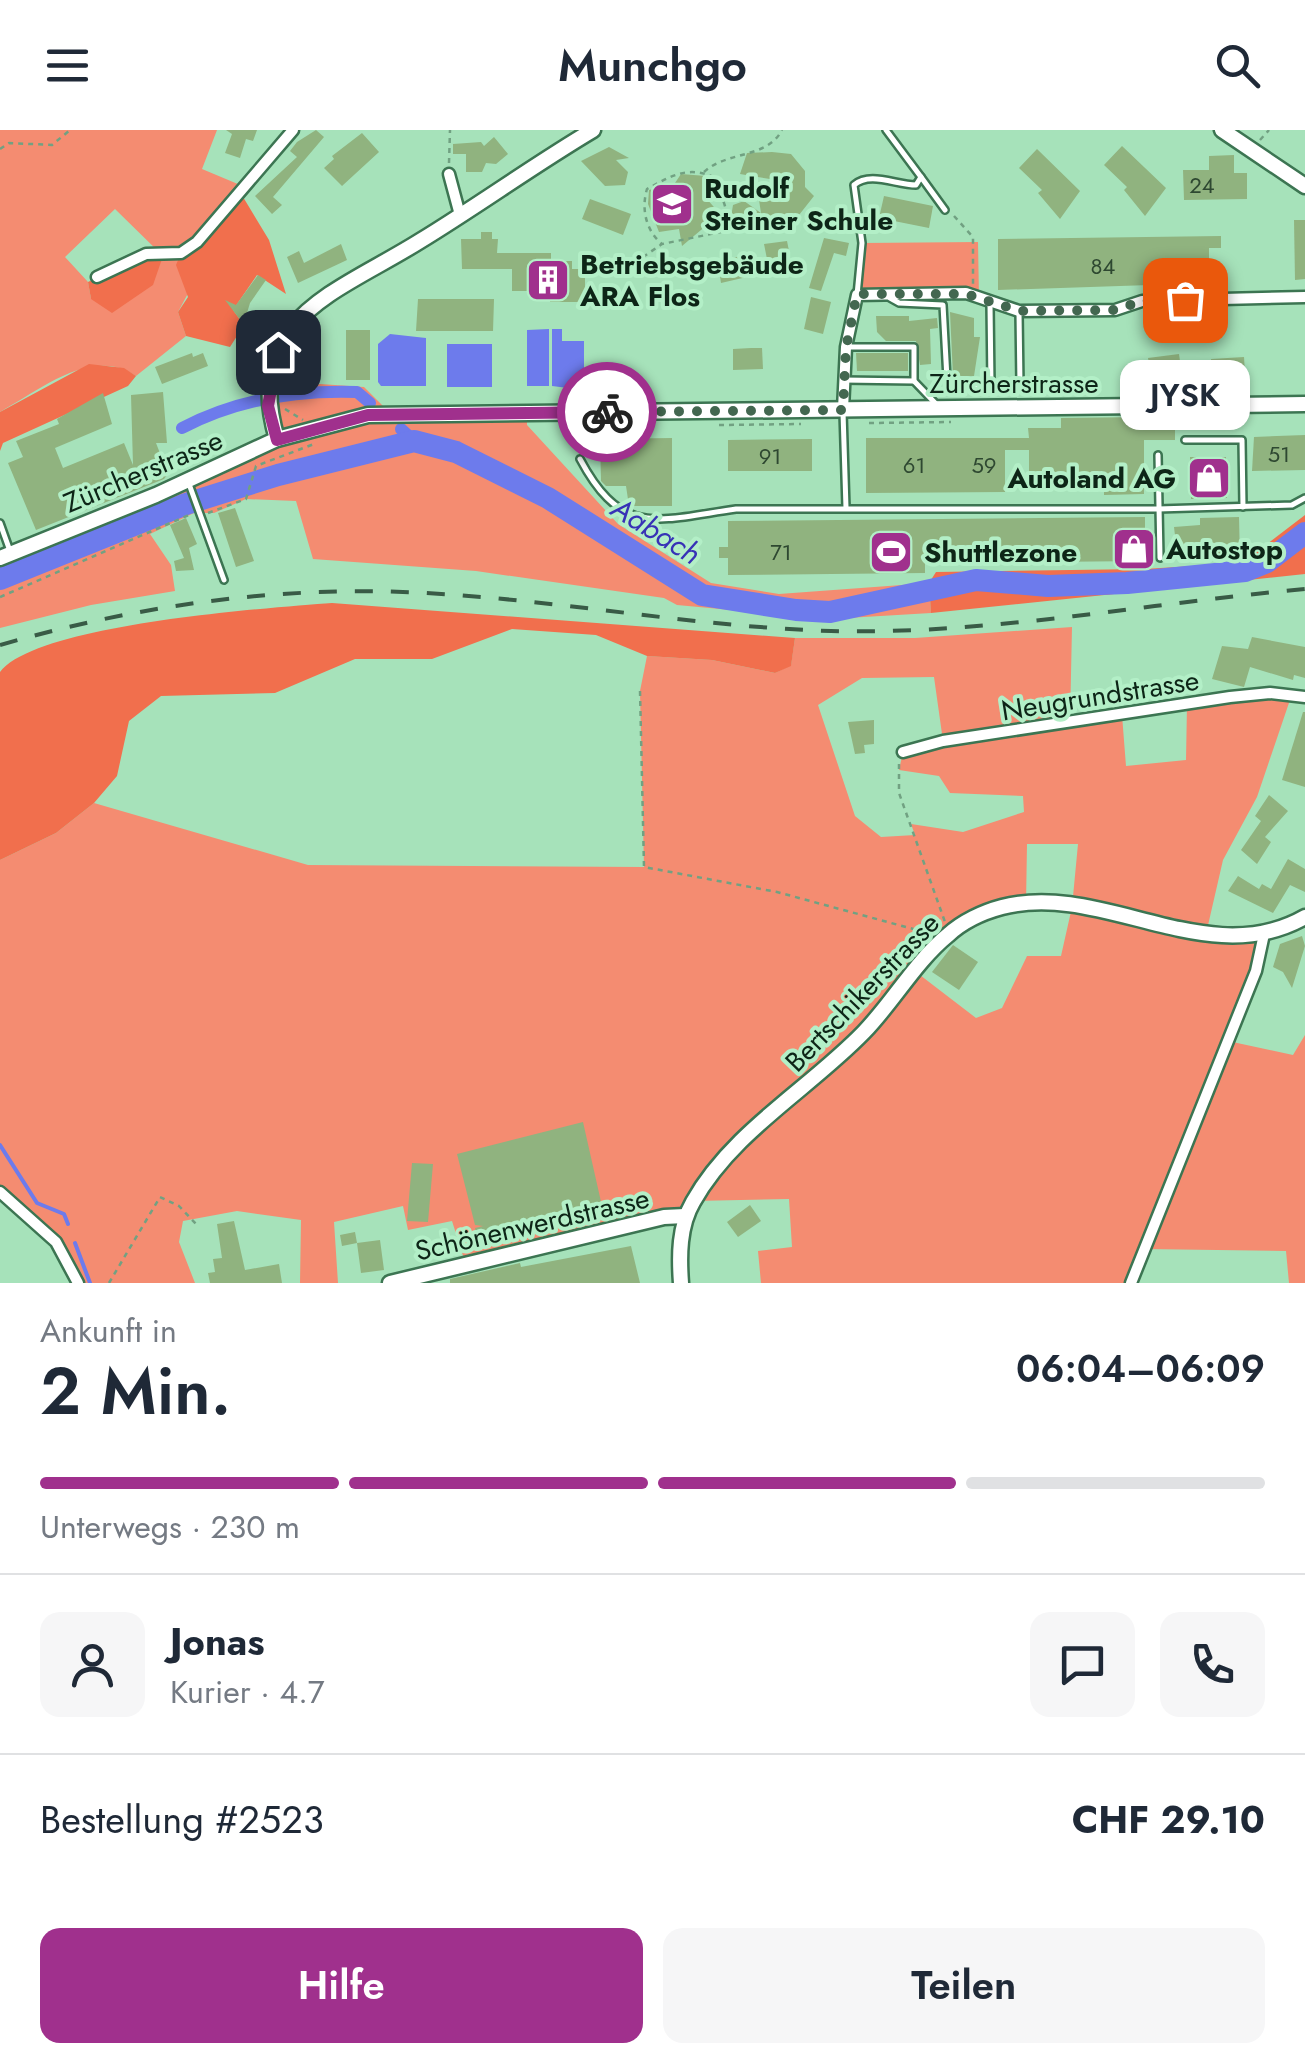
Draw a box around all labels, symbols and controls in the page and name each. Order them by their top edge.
text: Munchgo [558,33,747,98]
icon: menu [40,38,95,93]
icon: search [1210,38,1265,93]
place label: Rudolf Steiner Schule [704,168,893,241]
house number: 24 [1189,169,1215,201]
school or university icon: Rudolf Steiner Schule [649,181,695,227]
place label: Betriebsgebäude ARA Flos [579,244,804,317]
house number: 84 [1091,250,1116,282]
building icon: Betriebsgebäude ARA Flos [525,257,571,303]
pin [1143,258,1228,343]
icon: bag [1158,273,1213,328]
pin [236,310,321,395]
icon: home [251,325,306,380]
callout: JYSK [1120,360,1250,430]
courier [557,362,657,462]
street label: Zürcherstrasse [929,363,1099,404]
text: JYSK [1150,372,1220,418]
icon: bike [580,385,635,440]
street label: Zürcherstrasse [57,420,229,523]
house number: 51 [1268,438,1290,470]
house number: 91 [759,440,781,472]
house number: 61 [903,449,925,481]
house number: 59 [971,449,997,481]
shop icon: Autoland AG [1186,455,1232,501]
place label: Autoland AG [1006,458,1176,499]
water label: Aabach [602,486,709,575]
shop icon: Autostop [1111,526,1157,572]
sports icon: Shuttlezone [868,529,914,575]
place label: Autostop [1165,529,1283,570]
place label: Shuttlezone [924,532,1077,573]
house number: 71 [770,536,792,568]
street label: Neugrundstrasse [998,660,1202,731]
street label: Bertschikerstrasse [776,904,949,1081]
street label: Schönenwerdstrasse [411,1178,653,1271]
text: Ankunft in [40,1308,177,1354]
text: 06:04–06:09 [1016,1341,1265,1396]
text: 2 Min. [40,1344,231,1438]
text: Unterwegs · 230 m [40,1504,300,1550]
button: person [40,1612,145,1717]
button: chat [1030,1612,1135,1717]
button: phone [1160,1612,1265,1717]
text: Jonas [170,1614,265,1669]
text: Kurier · 4.7 [170,1669,325,1715]
text: Bestellung #2523 [40,1792,324,1847]
text: CHF 29.10 [1072,1792,1265,1847]
button: Hilfe [40,1928,643,2043]
button: Teilen [663,1928,1265,2043]

